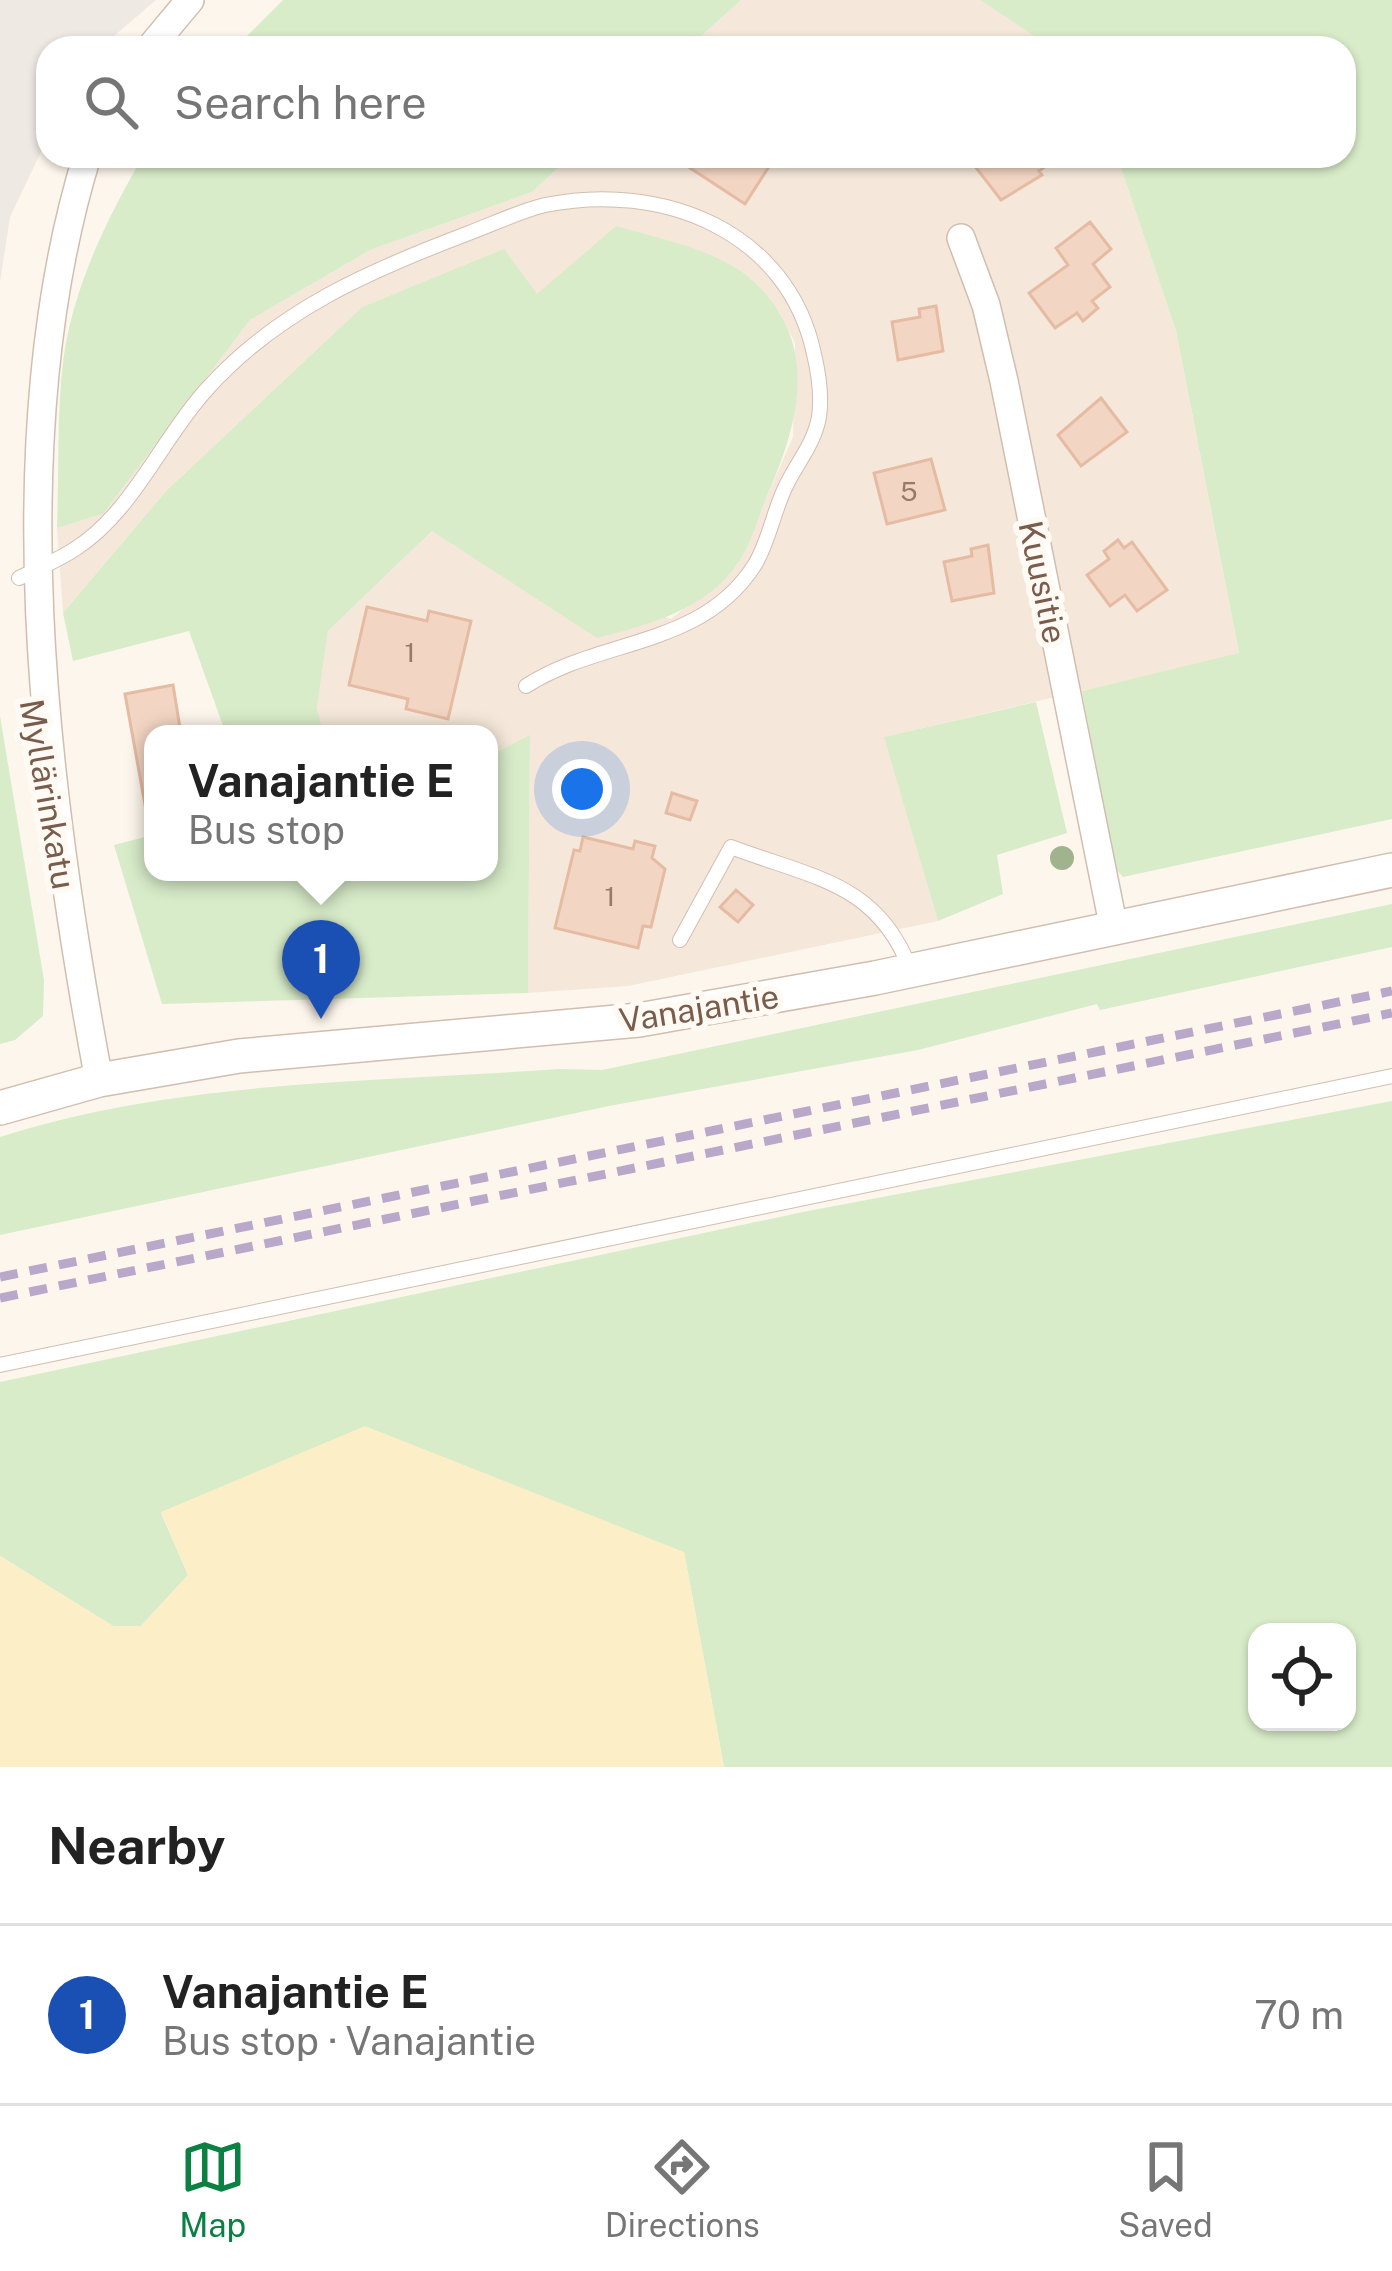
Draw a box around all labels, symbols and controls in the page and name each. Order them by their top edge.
search box [36,36,1356,168]
icon: search [78,69,144,135]
text: Search here [174,76,427,129]
house number: 5 [900,475,918,507]
street label: Kuusitie [1011,517,1075,647]
house number: 1 [405,636,416,668]
street label: Myllärinkatu [13,696,83,892]
popup [144,725,498,881]
text: Vanajantie E [188,754,454,807]
your location [552,759,612,819]
text: Bus stop [188,807,345,853]
house number: 1 [605,880,616,912]
pin: 1 [282,920,360,1019]
street label: Vanajantie [616,977,782,1039]
map controls [1248,1623,1356,1731]
button: locate [1248,1623,1356,1731]
text: Nearby [48,1816,225,1875]
text: Vanajantie E [162,1965,428,2018]
text: 1 [79,1992,95,2038]
text: 70 m [1254,1992,1344,2038]
text: Bus stop · Vanajantie [162,2018,536,2064]
tab: Map [179,2134,246,2244]
tab: Directions [605,2134,760,2244]
tab: Saved [1118,2134,1213,2244]

